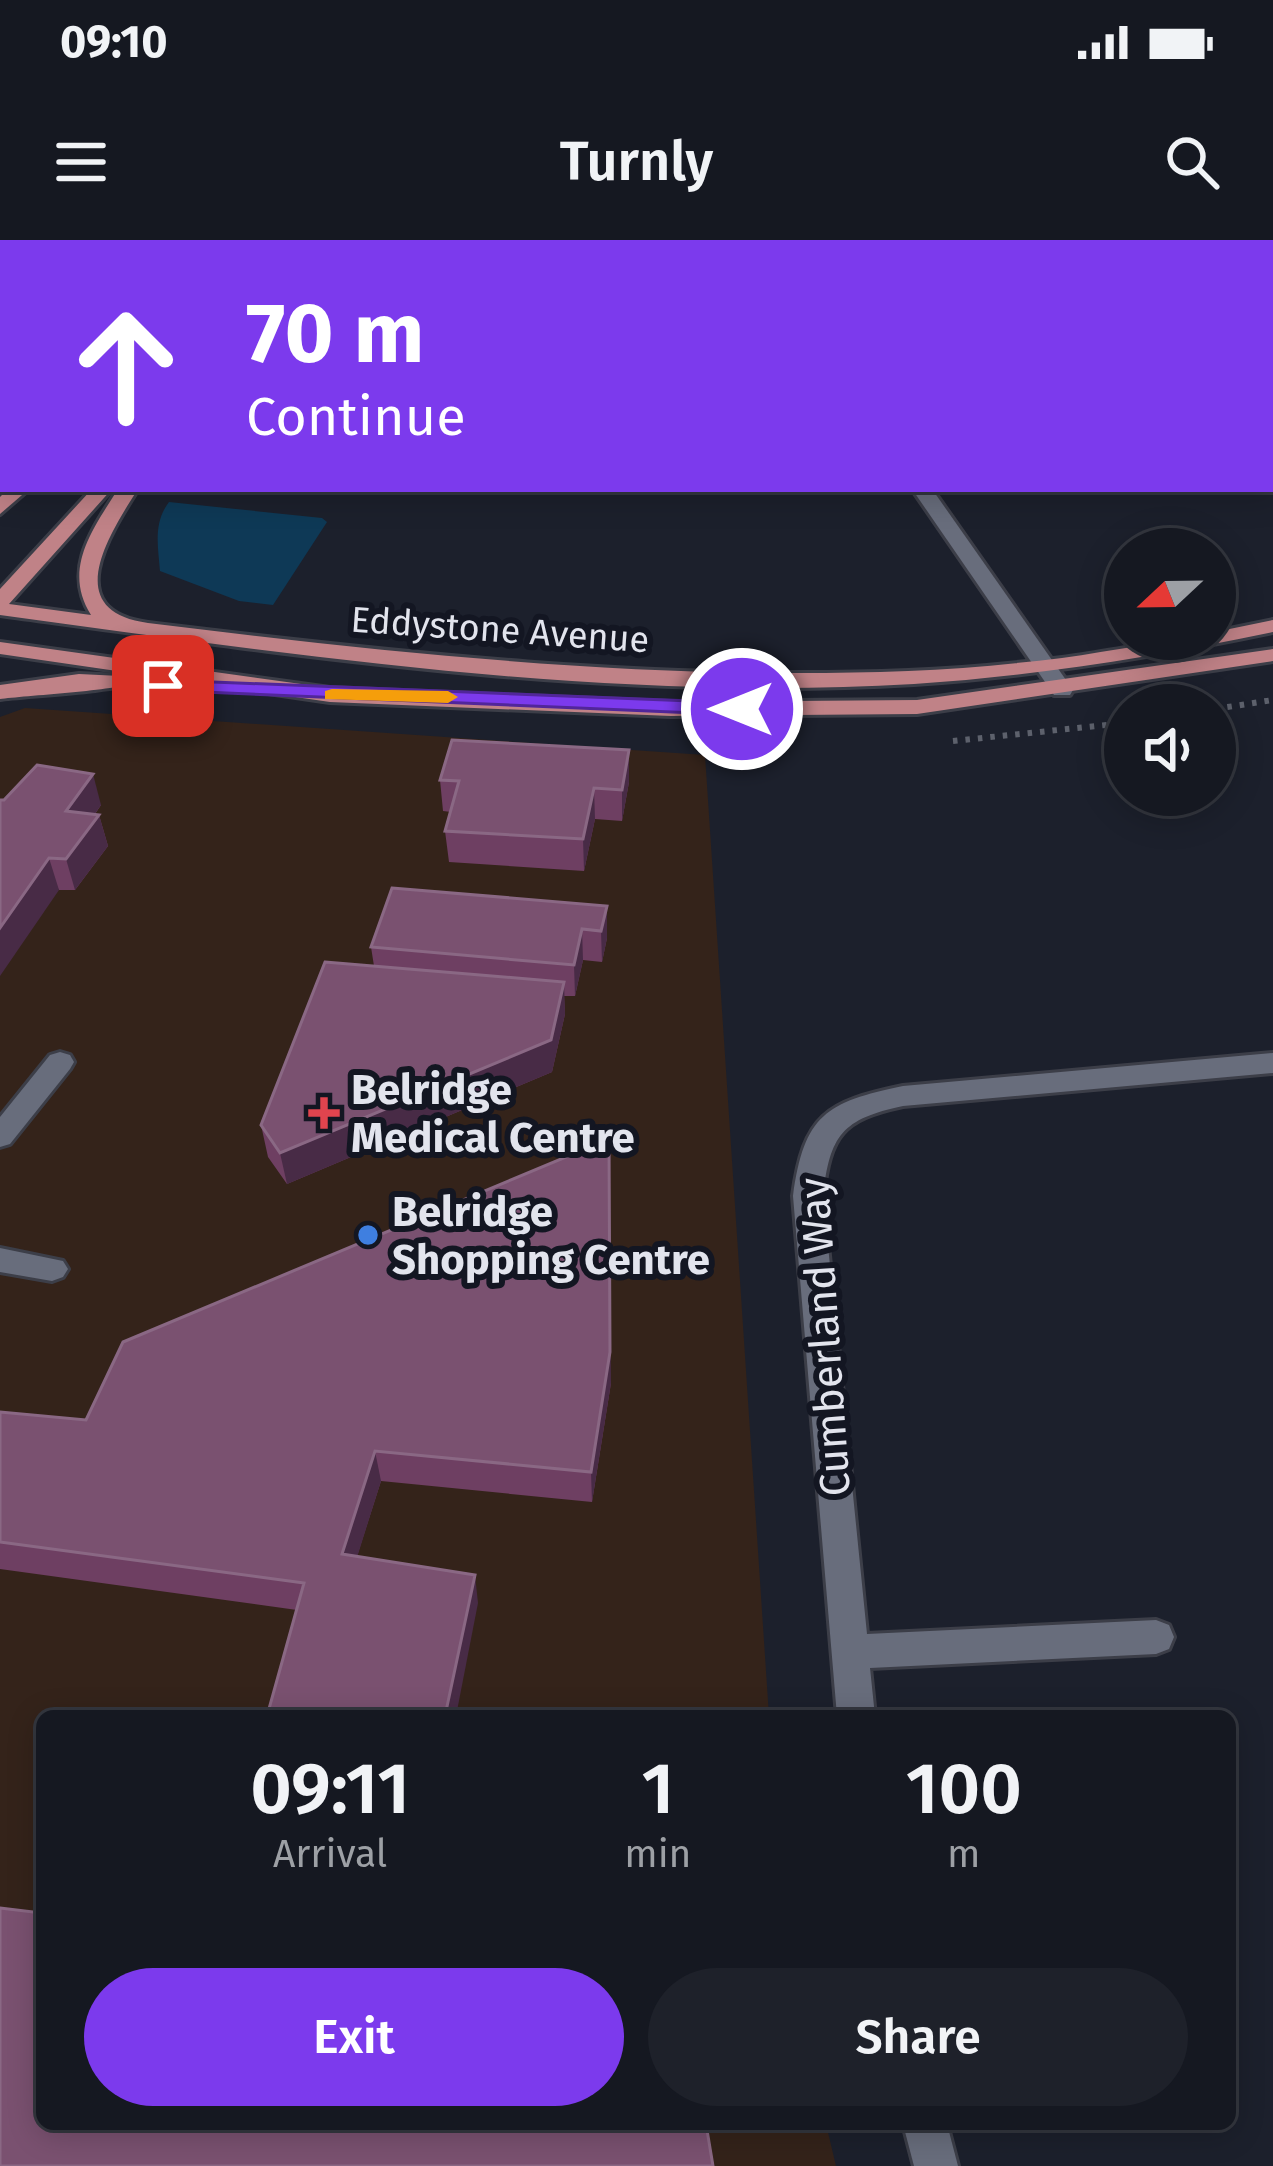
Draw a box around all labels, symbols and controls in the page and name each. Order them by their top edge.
text: 09:10 [60,15,168,69]
icon: menu [48,129,114,195]
icon: search [1159,129,1225,195]
text: Turnly [560,130,713,194]
text: 70 m [246,283,424,384]
icon: ahead [48,288,204,444]
text: Continue [246,385,466,449]
north arrow [1104,528,1236,660]
map controls [1104,528,1236,816]
street label: Eddystone Avenue [349,598,651,662]
pin [112,635,214,737]
position arrow [679,646,805,772]
icon: arrive [130,653,196,719]
button: sound [1104,684,1236,816]
place label: Belridge Medical Centre [351,1065,635,1163]
marker: Belridge Medical Centre [308,1097,340,1129]
street label: Cumberland Way [789,1176,861,1498]
place label: Belridge Shopping Centre [392,1187,710,1285]
marker: Belridge Shopping Centre [355,1222,381,1248]
text: 09:11 [250,1746,410,1832]
text: 1 [641,1746,674,1832]
text: 100 [906,1746,1022,1832]
text: Arrival [273,1831,387,1877]
text: min [624,1831,691,1877]
text: m [947,1831,980,1877]
button: Exit [84,1968,624,2106]
button: Share [648,1968,1188,2106]

